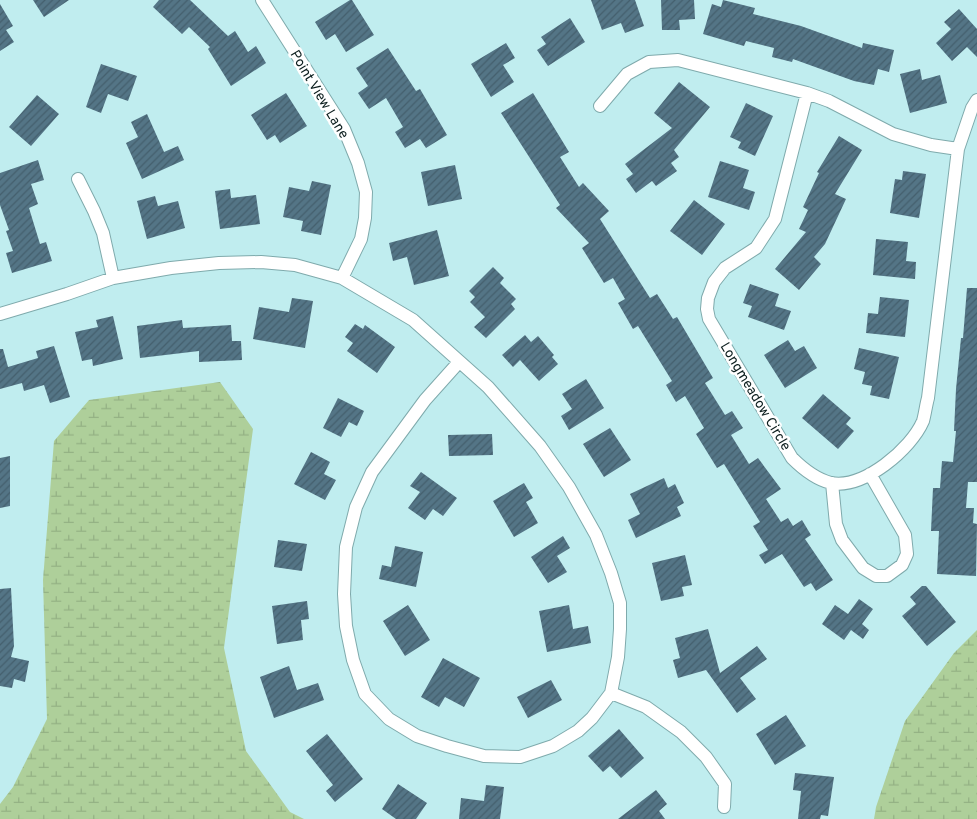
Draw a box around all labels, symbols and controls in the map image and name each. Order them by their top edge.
street label: Point View Lane [286,47,352,142]
street label: Longmeadow Circle [716,339,794,454]

